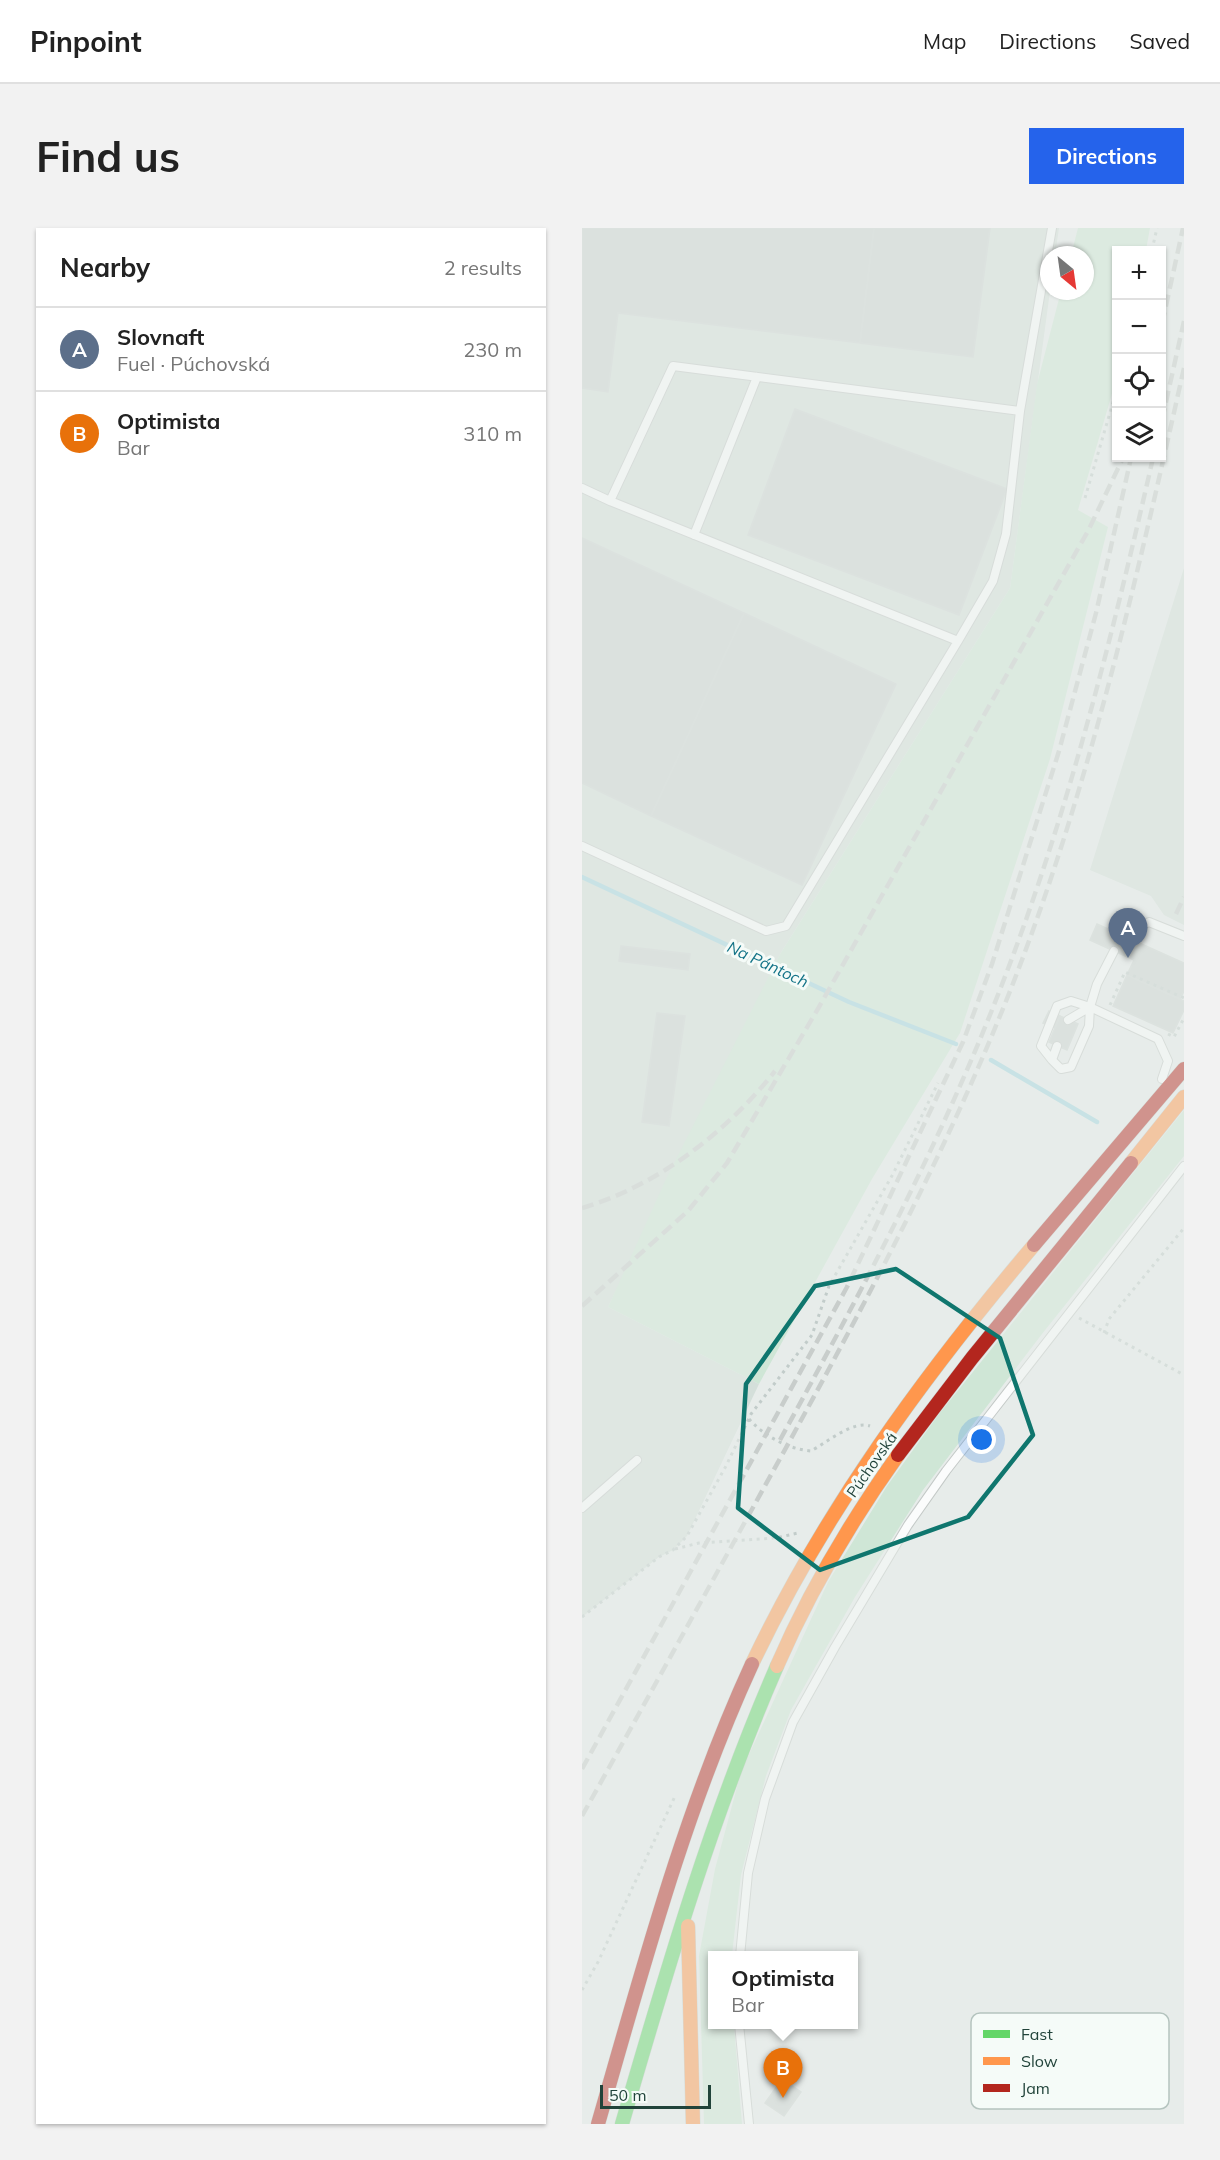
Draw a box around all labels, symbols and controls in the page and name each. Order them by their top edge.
text: Pinpoint [30,24,142,59]
text: Map [923,28,966,54]
text: Directions [999,28,1096,54]
text: Saved [1129,28,1190,54]
button: Directions [1029,128,1184,184]
text: Find us [36,130,180,183]
north arrow [1040,246,1094,300]
map controls [1112,246,1166,462]
button: + [1112,246,1166,300]
text: Nearby [60,251,150,284]
text: 2 results [444,255,522,280]
button: − [1112,300,1166,354]
text: Slovnaft [117,323,204,351]
text: A [72,337,87,362]
text: 230 m [463,337,522,362]
text: Fuel · Púchovská [117,351,270,376]
button: locate [1112,354,1166,408]
text: Optimista [117,407,220,435]
button: layers [1112,408,1166,462]
text: B [73,421,86,446]
text: 310 m [463,421,522,446]
text: Bar [117,435,150,460]
pin: A [1108,908,1148,958]
water label: Na Pántoch [724,937,812,991]
your location [967,1425,996,1454]
street label: Púchovská [842,1429,901,1501]
popup [708,1951,858,2029]
text: Optimista [731,1964,835,1992]
text: Bar [731,1992,764,2017]
legend [971,2013,1169,2109]
text: Fast [1021,2024,1053,2044]
pin: B [764,2048,802,2098]
text: Slow [1021,2051,1058,2071]
text: Jam [1021,2078,1050,2098]
scale bar [600,2082,711,2110]
text: 50 m [609,2085,646,2105]

